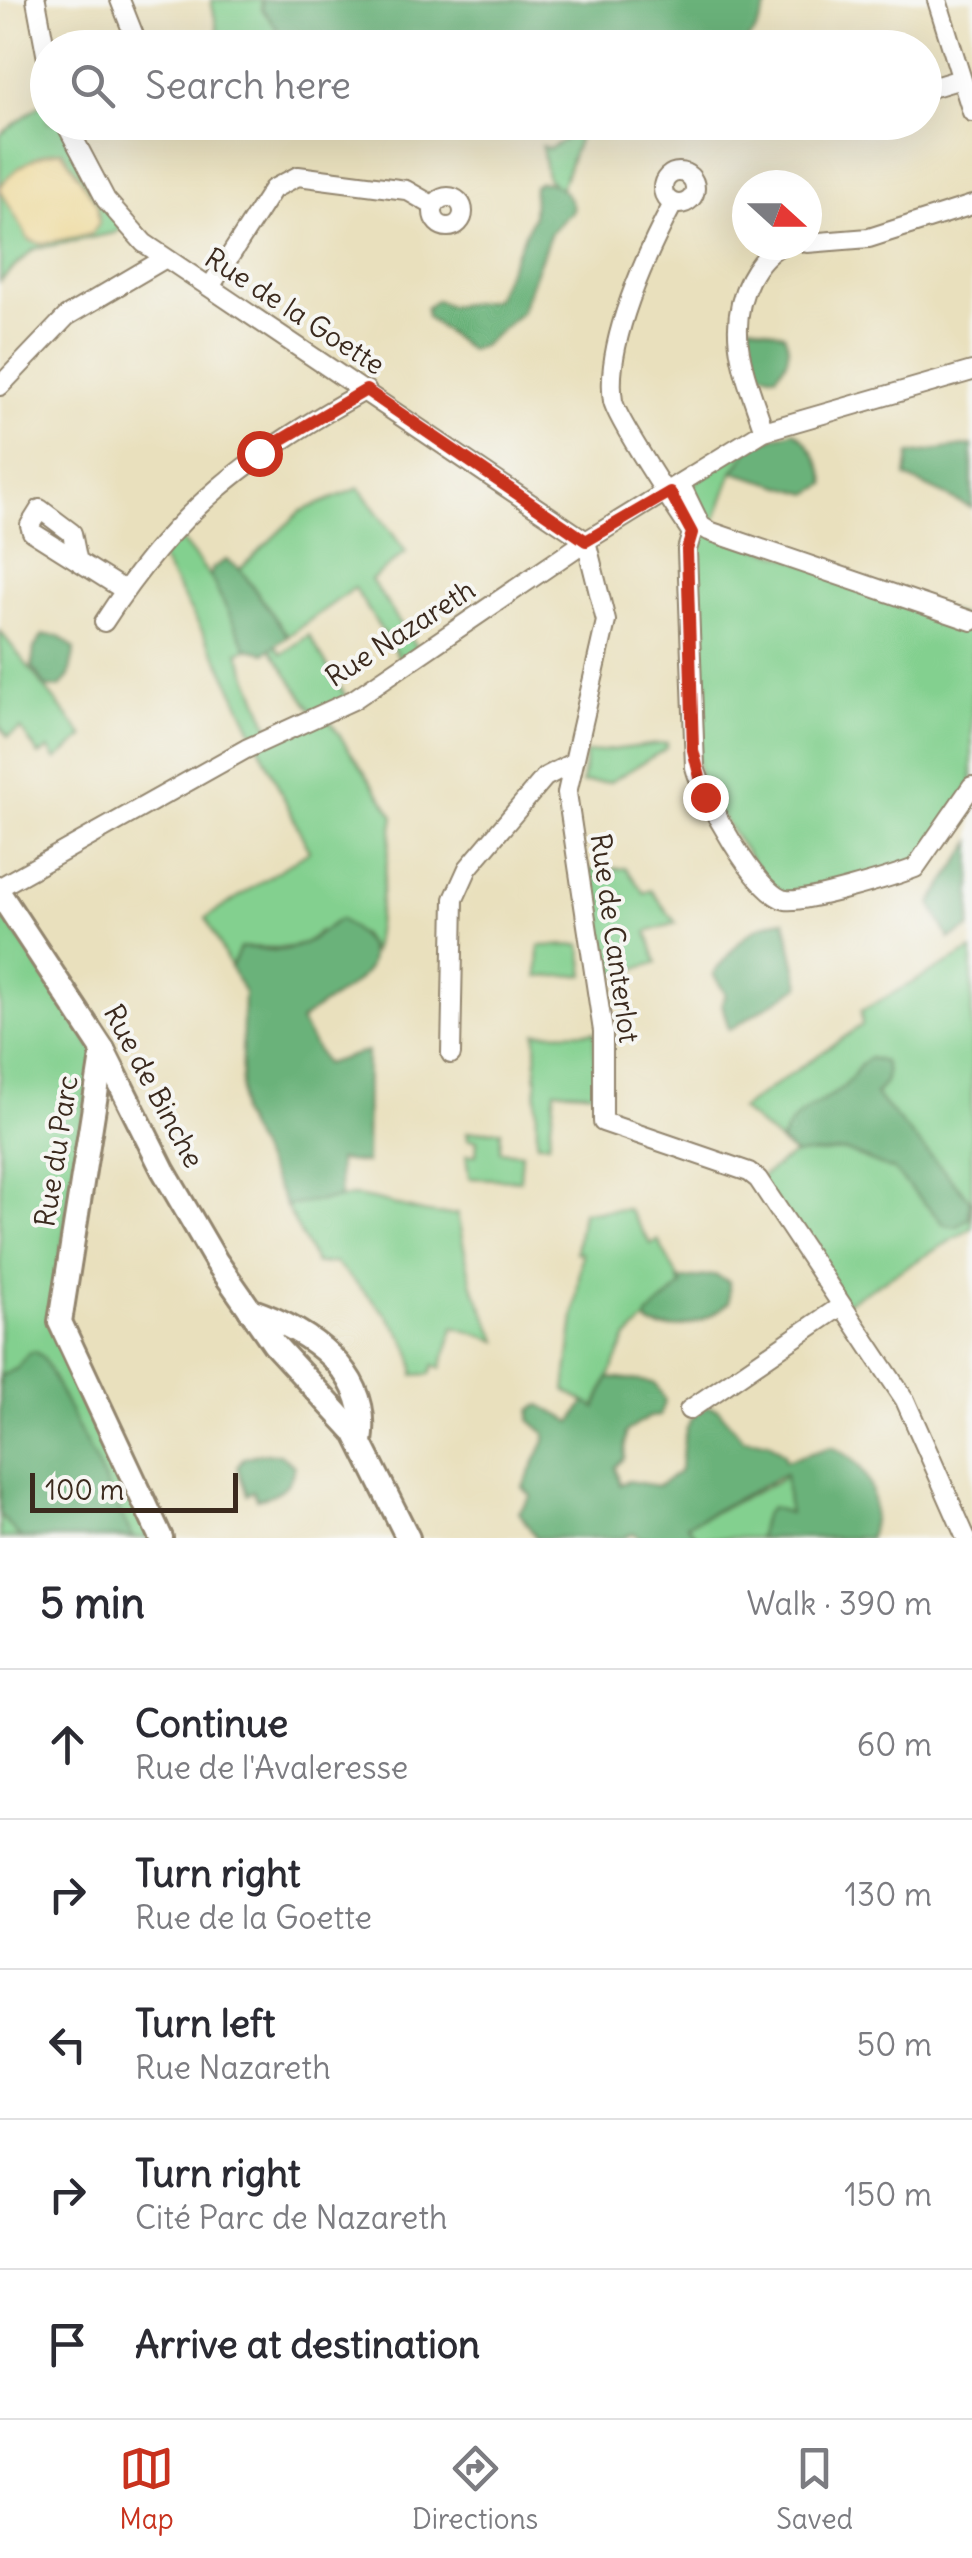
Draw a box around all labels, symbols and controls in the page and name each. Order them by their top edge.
search box [30,30,942,140]
icon: search [65,58,120,113]
text: Search here [145,62,351,109]
north arrow [732,170,822,260]
street label: Rue de la Goette [198,239,392,383]
route start [237,431,283,477]
street label: Rue Nazareth [318,571,482,695]
route end [683,775,729,821]
street label: Rue de Canterlot [583,831,647,1045]
street label: Rue de Binche [96,998,212,1174]
street label: Rue du Parc [26,1073,86,1229]
scale bar [30,1468,238,1512]
text: 100 m [45,1472,124,1508]
text: 5 min [40,1577,145,1629]
text: Walk · 390 m [747,1583,932,1624]
text: Continue [135,1700,288,1747]
icon: ahead [40,1717,95,1772]
text: 60 m [857,1724,932,1765]
text: Rue de l'Avaleresse [135,1747,408,1788]
text: Turn right [135,1850,301,1897]
icon: right [40,1867,95,1922]
text: 130 m [844,1874,932,1915]
text: Rue de la Goette [135,1897,372,1938]
text: Turn left [135,2000,275,2047]
icon: left [40,2017,95,2072]
text: 50 m [857,2024,932,2065]
text: Rue Nazareth [135,2047,331,2088]
text: Turn right [135,2150,301,2197]
icon: right [40,2167,95,2222]
text: 150 m [844,2174,932,2215]
text: Cité Parc de Nazareth [135,2197,448,2238]
icon: arrive [40,2317,95,2372]
text: Arrive at destination [135,2321,480,2368]
tab: Map [119,2441,174,2537]
tab: Directions [412,2441,538,2537]
tab: Saved [776,2441,853,2537]

